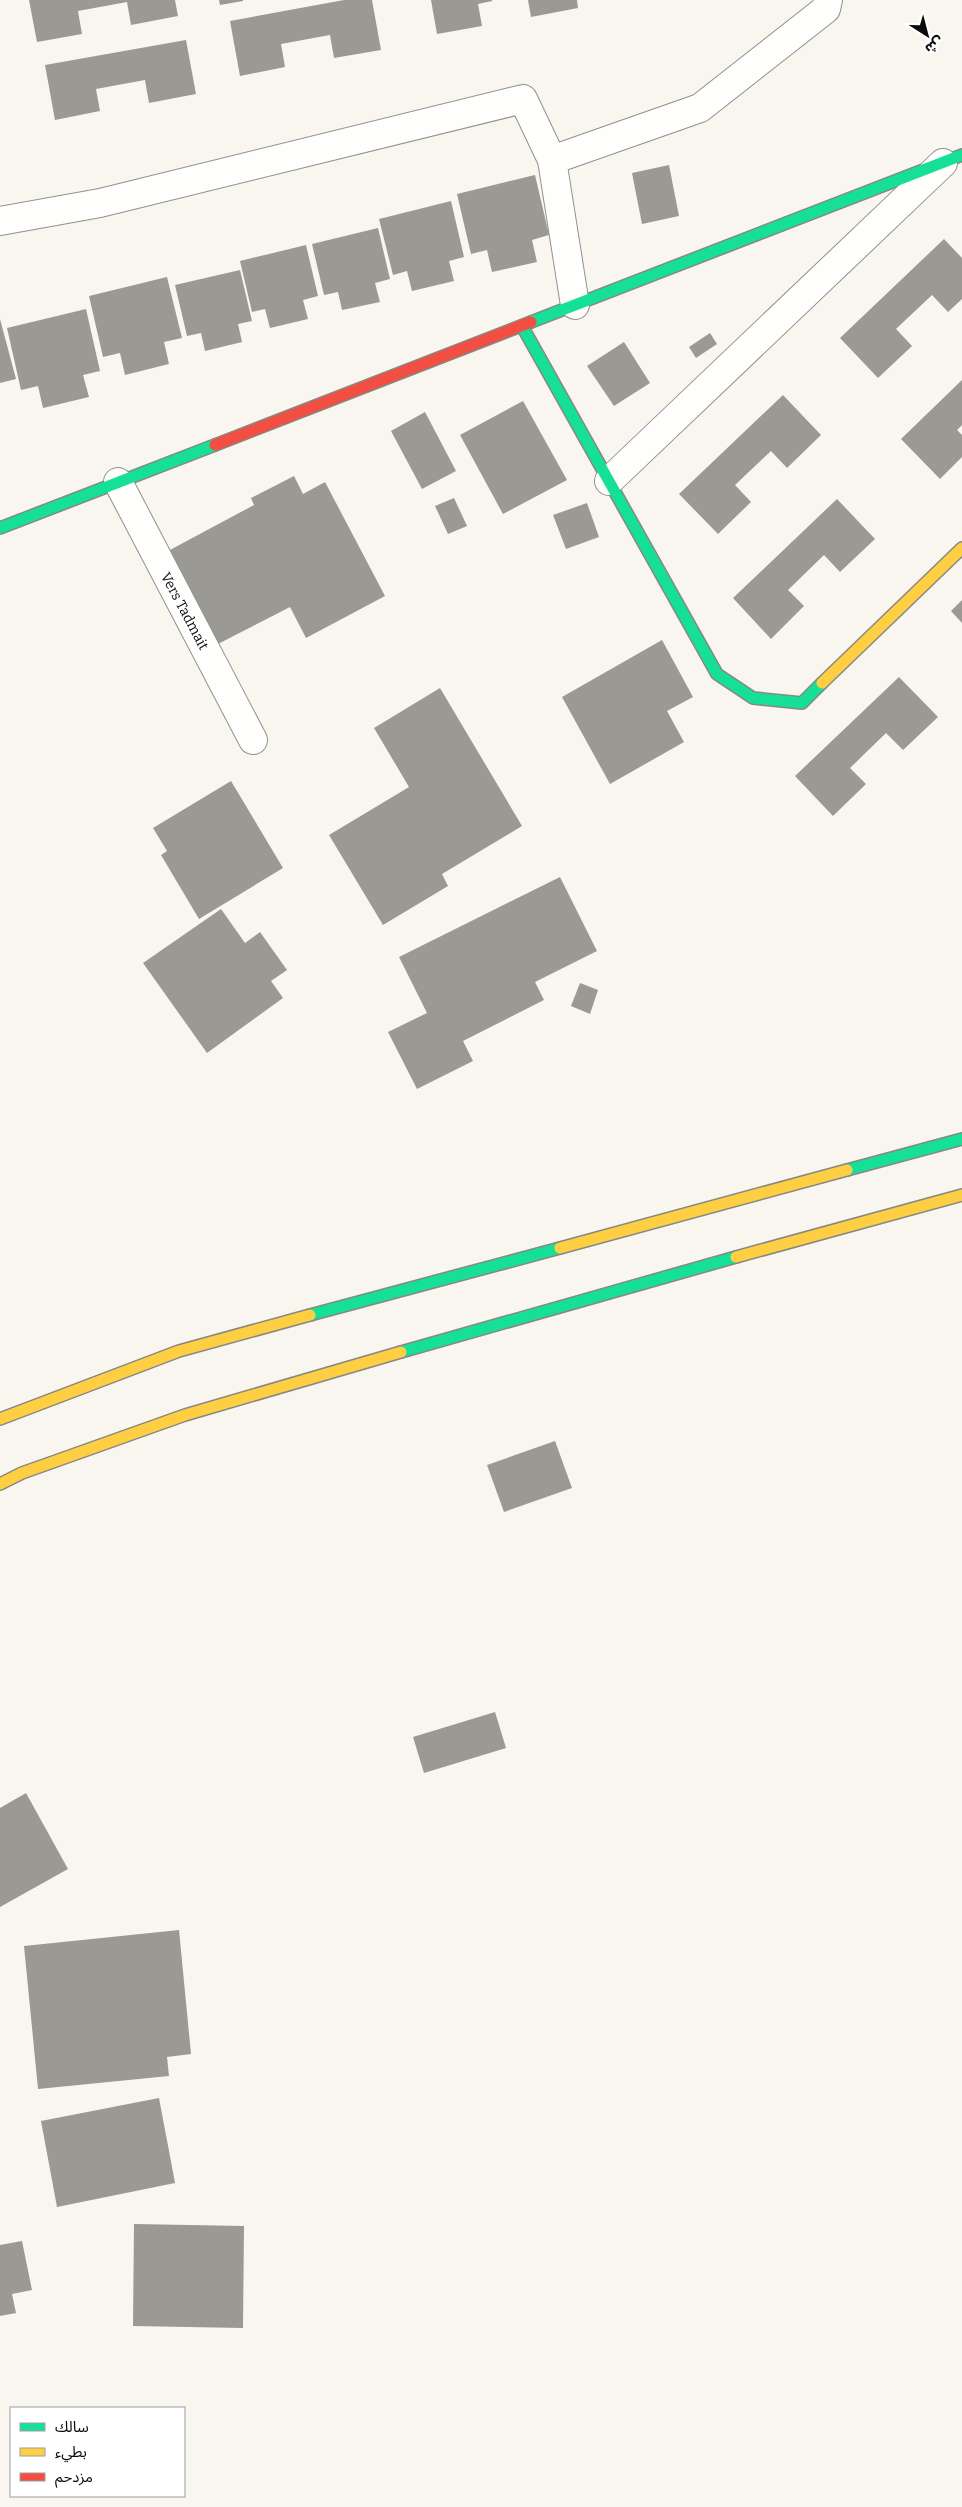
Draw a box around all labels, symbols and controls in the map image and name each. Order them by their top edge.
north arrow [902,10,952,60]
text: ش [922,33,947,58]
street label: Vers Tadmait [157,570,212,653]
legend [10,2407,185,2497]
text: سالك [55,2418,89,2436]
text: بطيء [55,2443,87,2463]
text: مزدحم [55,2468,93,2488]

